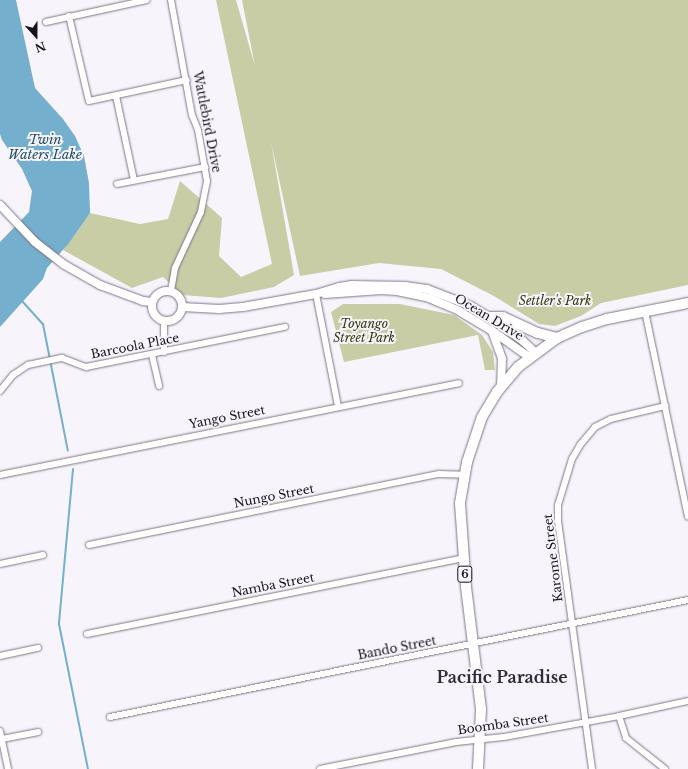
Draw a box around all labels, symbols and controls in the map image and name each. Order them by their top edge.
north arrow [16,16,56,56]
text: N [33,39,48,56]
street label: Wattlebird Drive [190,70,224,174]
water label: Twin Waters Lake [8,133,82,164]
street label: Ocean Drive [452,291,526,343]
park label: Settler's Park [519,294,591,308]
park label: Toyango Street Park [333,317,395,345]
street label: Barcoola Place [90,330,180,362]
street label: Yango Street [188,403,266,431]
street label: Nungo Street [233,481,315,511]
street label: Karome Street [540,513,566,603]
road number: 6 [457,565,473,583]
street label: Namba Street [230,570,316,600]
street label: Bando Street [357,633,437,663]
district label: Pacific Paradise [437,667,567,687]
street label: Boomba Street [457,710,549,738]

